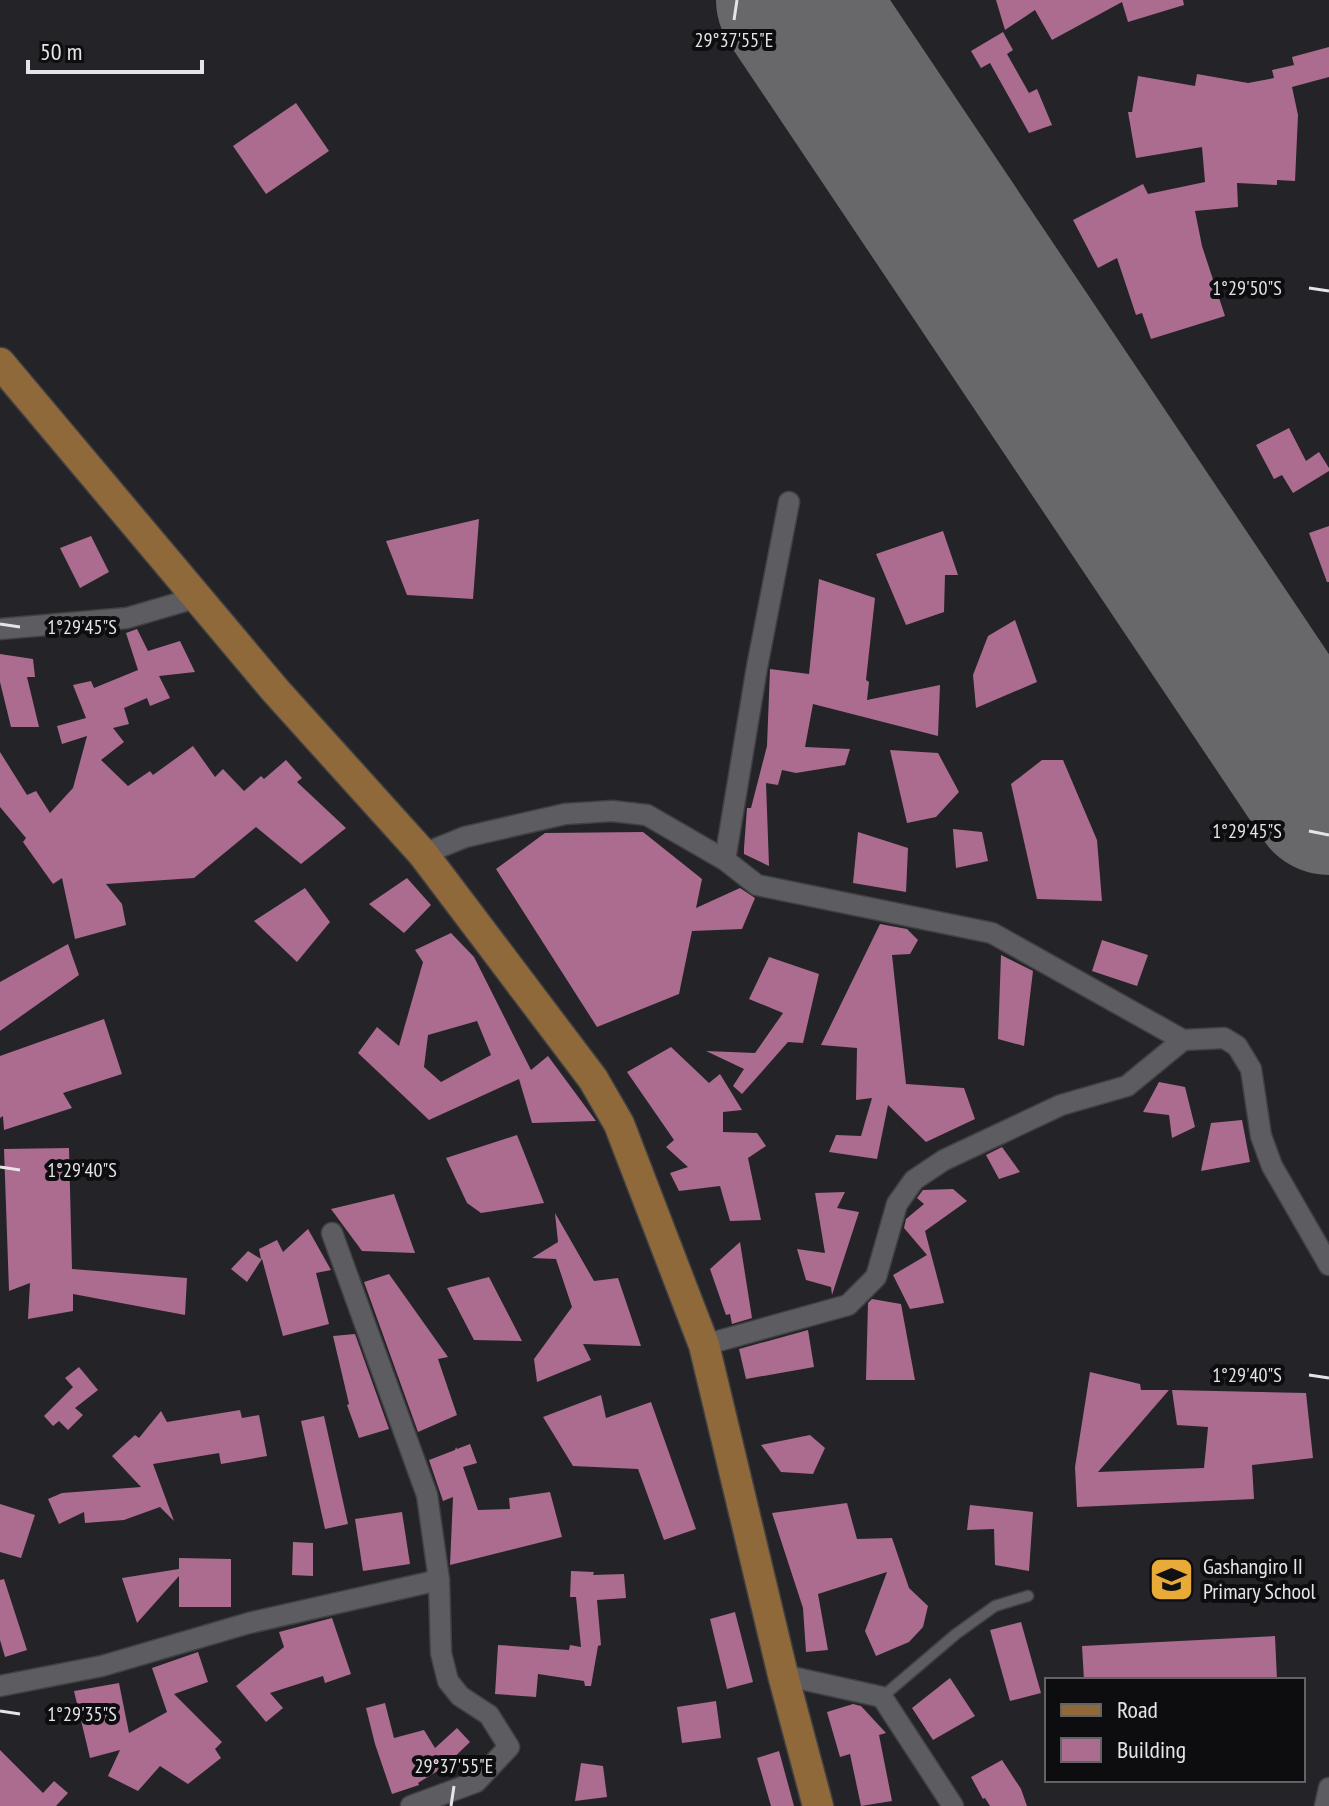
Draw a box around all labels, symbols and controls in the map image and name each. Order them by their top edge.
scale bar [28,24,202,74]
text: 29°37'55"E [695,27,773,53]
text: 50 m [40,36,82,67]
text: 1°29'50"S [1212,275,1282,301]
text: 1°29'45"S [47,614,117,640]
text: 1°29'45"S [1212,818,1282,844]
text: 1°29'40"S [47,1157,117,1183]
text: 1°29'40"S [1212,1362,1282,1388]
place label: Gashangiro II Primary School [1203,1552,1317,1605]
school or university icon: Gashangiro II Primary School [1148,1555,1196,1603]
legend [1045,1678,1305,1782]
text: Road [1117,1694,1158,1725]
text: 1°29'35"S [47,1701,117,1727]
text: Building [1117,1734,1186,1765]
text: 29°37'55"E [415,1753,493,1779]

